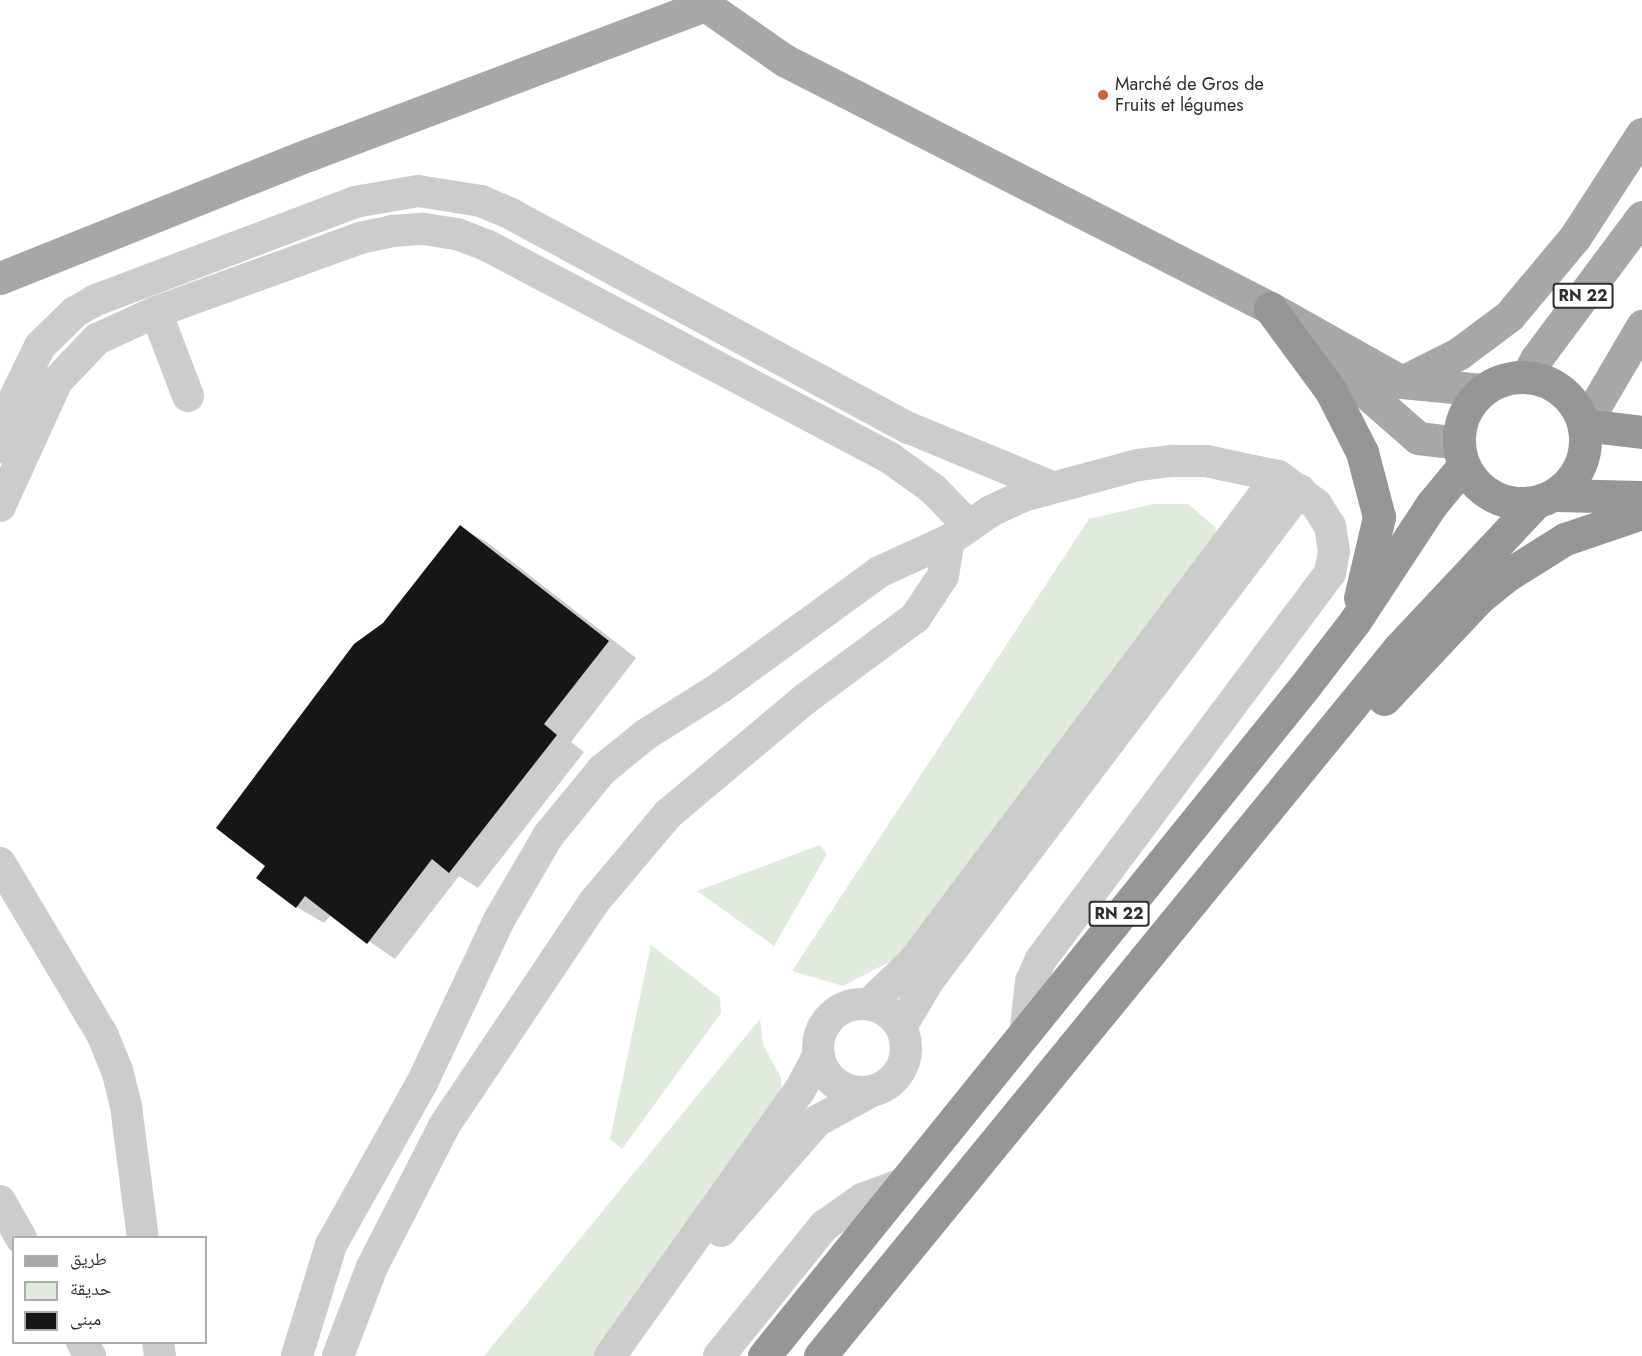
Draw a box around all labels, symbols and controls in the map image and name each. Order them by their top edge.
place label: Marché de Gros de Fruits et légumes [1115,74,1264,116]
marker: Marché de Gros de Fruits et légumes [1096,88,1110,102]
road number: RN 22 [1552,283,1614,309]
road number: RN 22 [1088,901,1150,927]
legend [12,1236,207,1344]
text: طريق [70,1246,107,1272]
text: حديقة [70,1276,111,1302]
text: مبنى [70,1306,101,1332]

